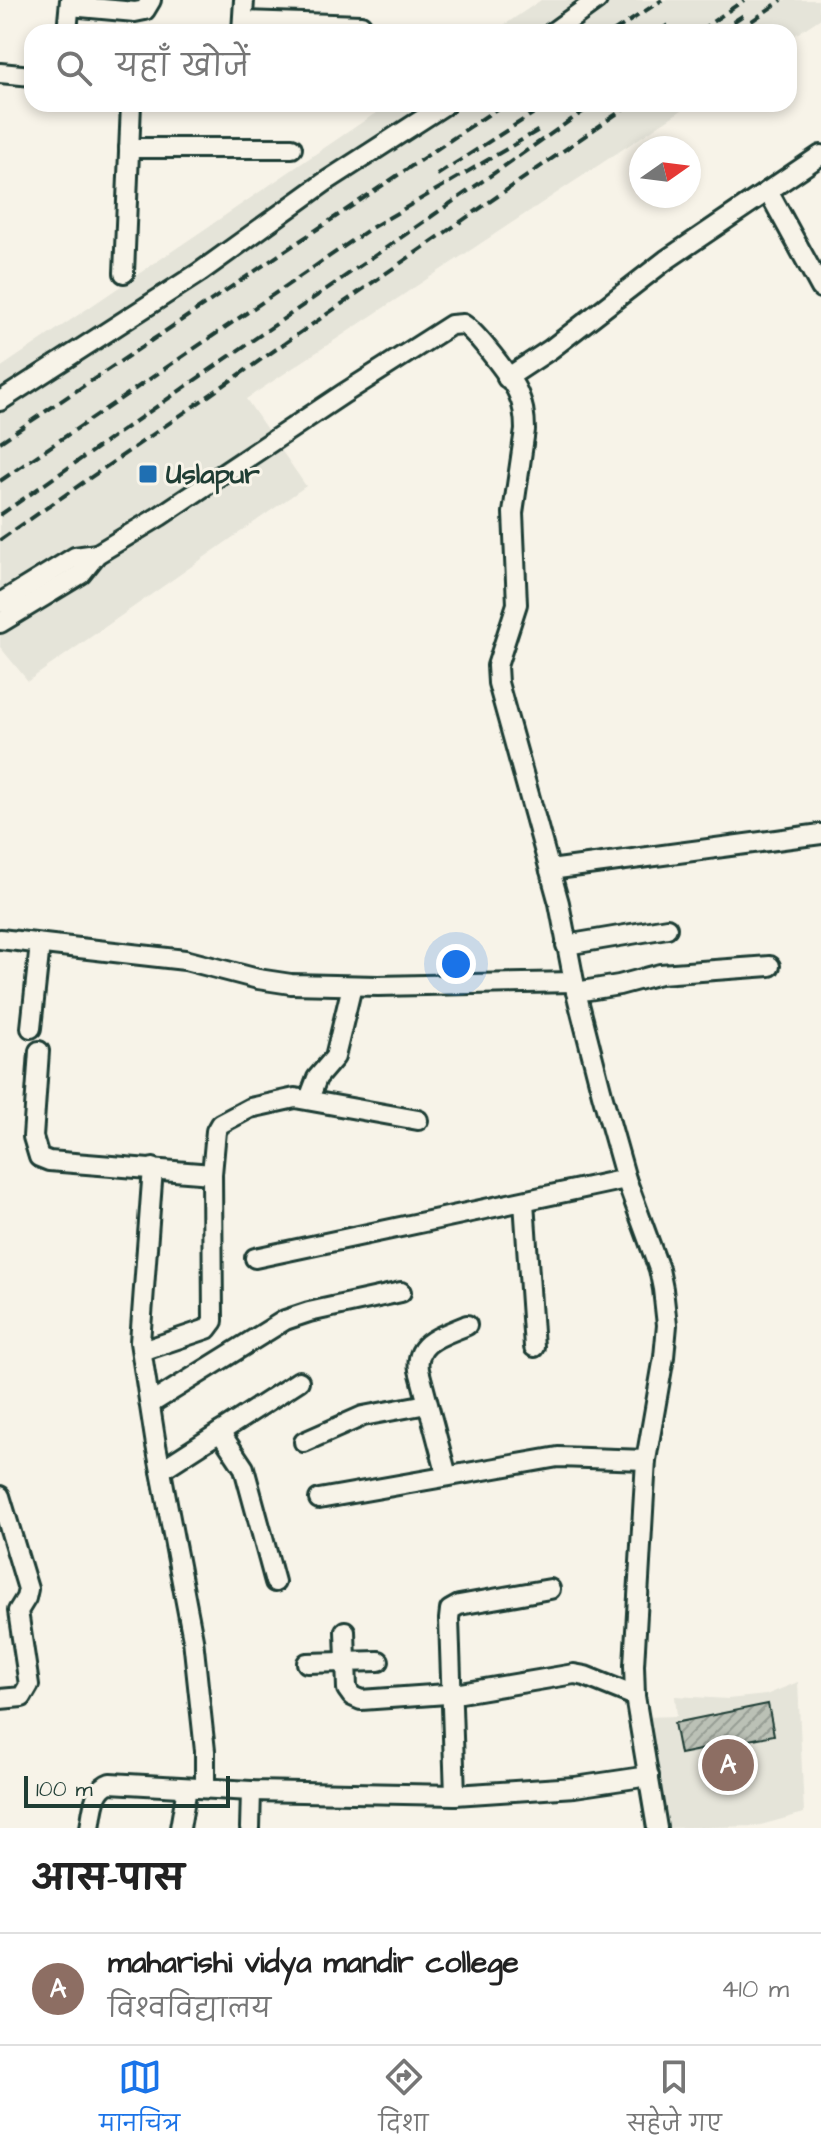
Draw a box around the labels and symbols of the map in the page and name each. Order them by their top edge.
north arrow [629,136,701,208]
place label: Uslapur [166,455,260,495]
marker: Uslapur [137,463,159,485]
your location [436,944,476,984]
pin: A [702,1735,754,1795]
scale bar [24,1772,230,1808]

